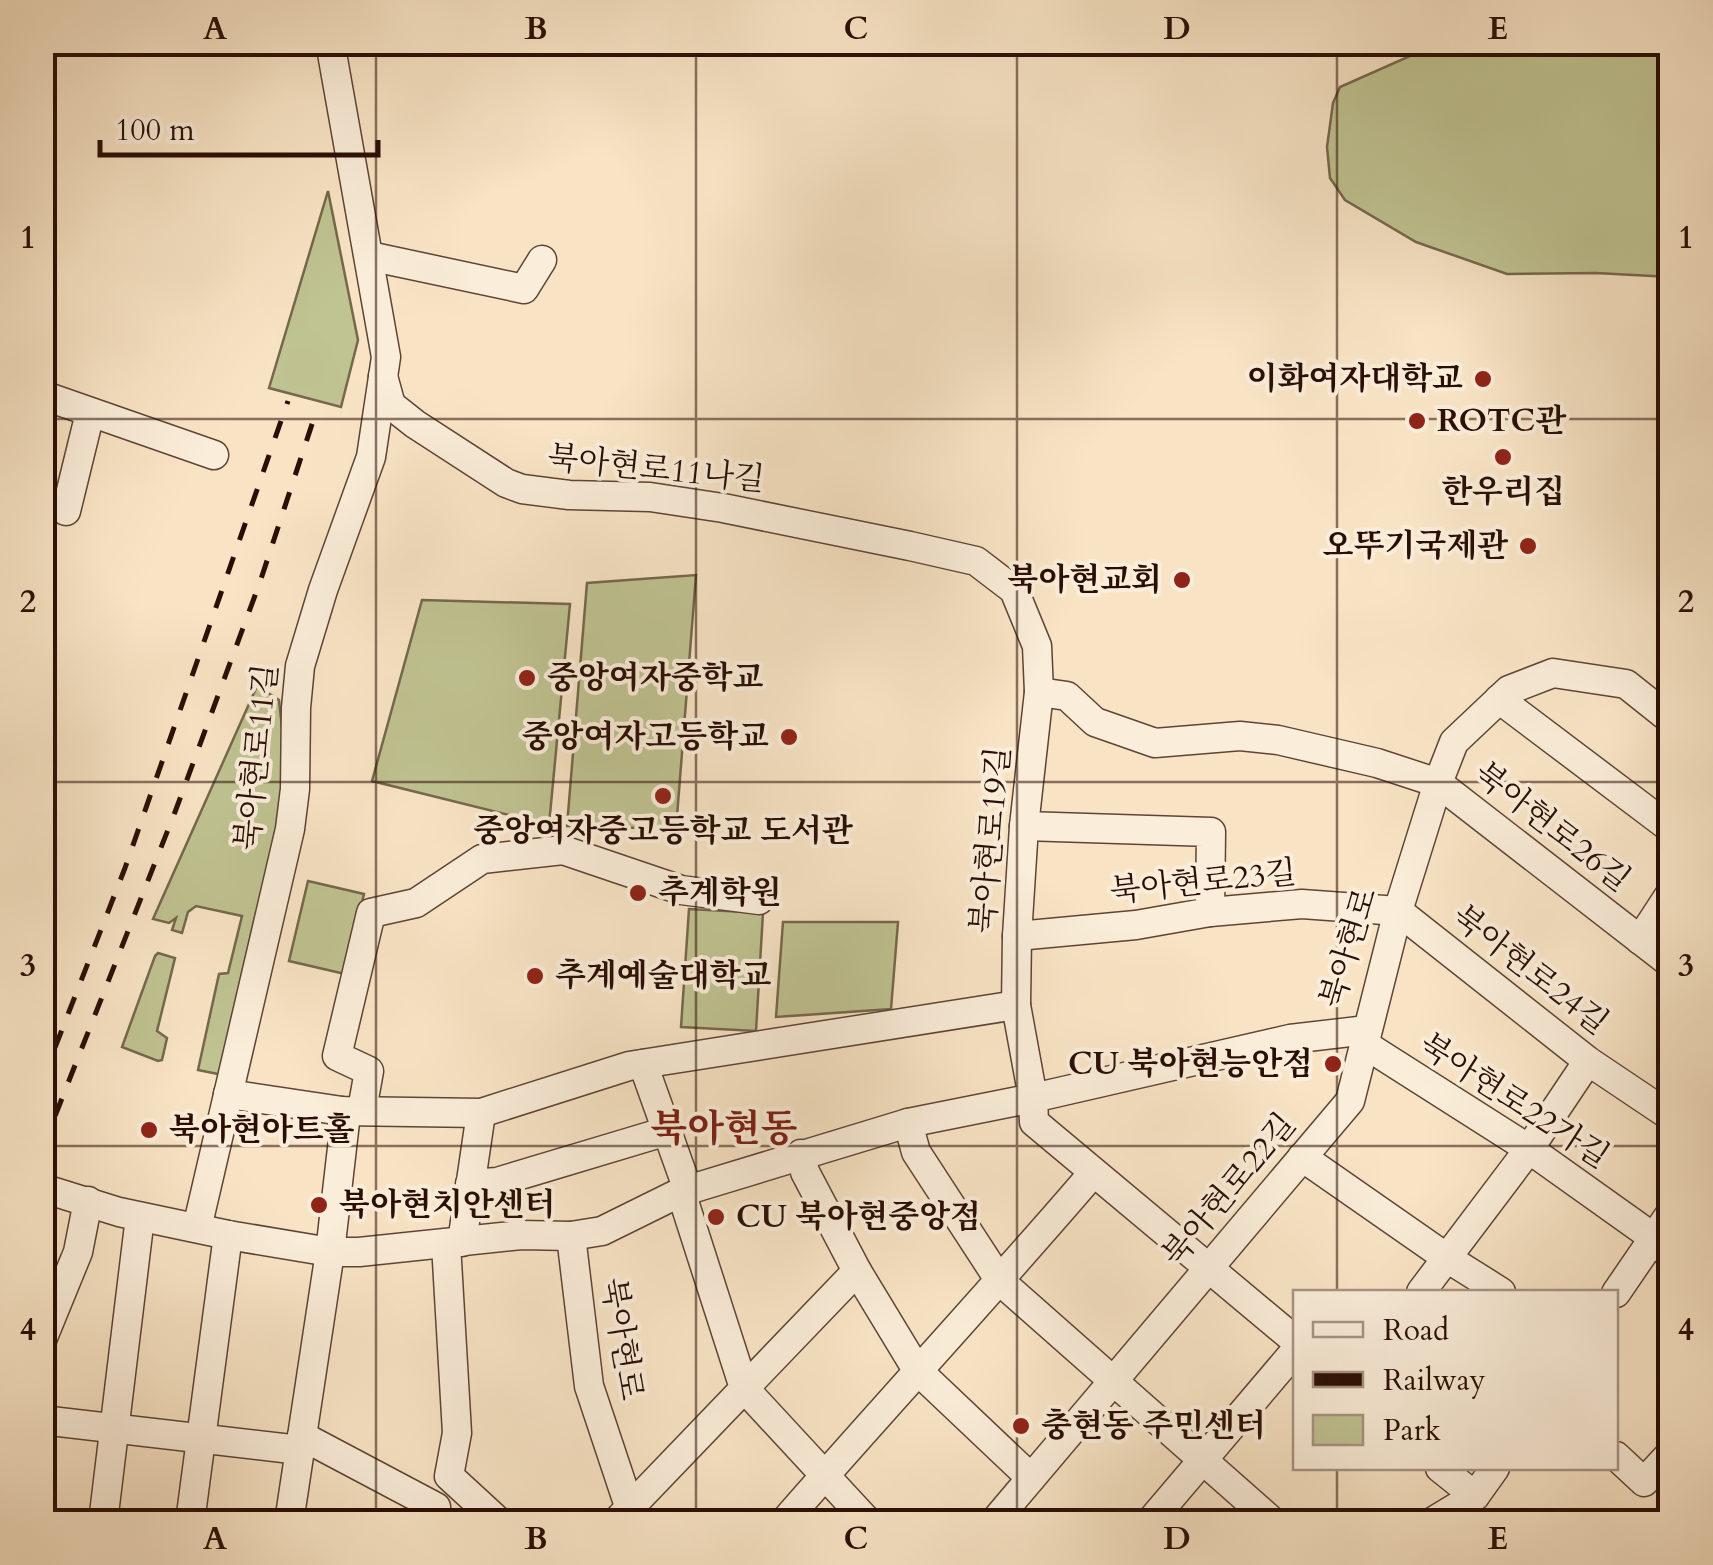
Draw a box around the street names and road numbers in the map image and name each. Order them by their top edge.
street label: 북아현로11나길 [545,436,767,502]
street label: 북아현로11길 [225,662,289,852]
street label: 북아현로19길 [961,745,1021,935]
street label: 북아현로26길 [1465,752,1639,902]
street label: 북아현로23길 [1108,850,1298,914]
street label: 북아현로 [1310,882,1388,1014]
street label: 북아현로24길 [1443,895,1617,1045]
street label: 북아현로22가길 [1410,1023,1618,1179]
street label: 북아현로22길 [1152,1104,1306,1276]
street label: 북아현로 [591,1274,653,1404]

